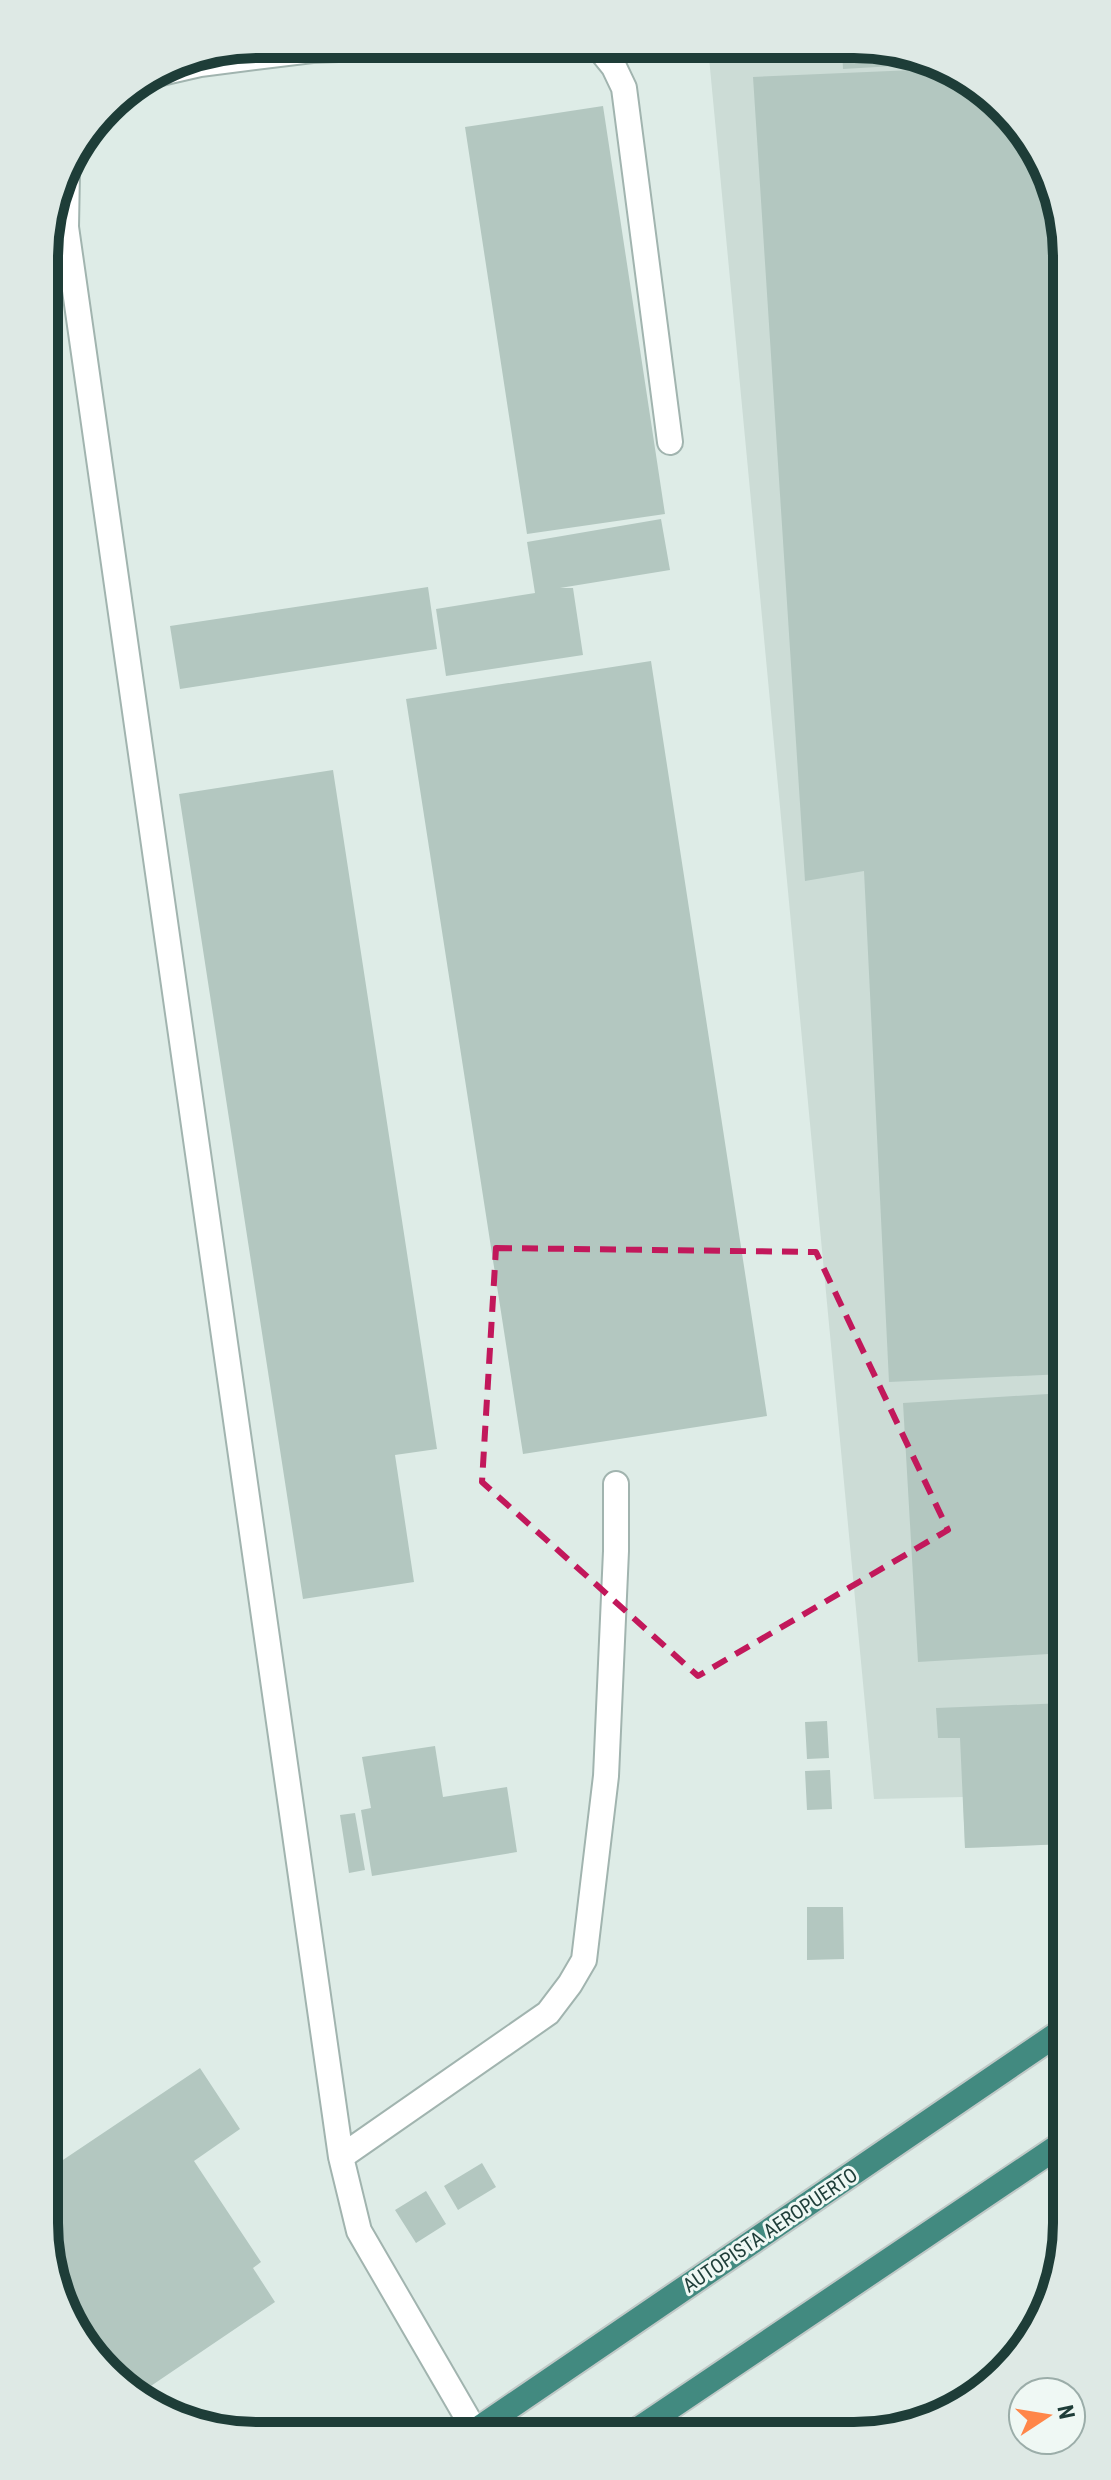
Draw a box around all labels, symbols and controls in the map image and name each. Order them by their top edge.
street label: AUTOPISTA AEROPUERTO [678,2163,862,2297]
north arrow [1007,2376,1087,2456]
text: N [1052,2403,1080,2421]

